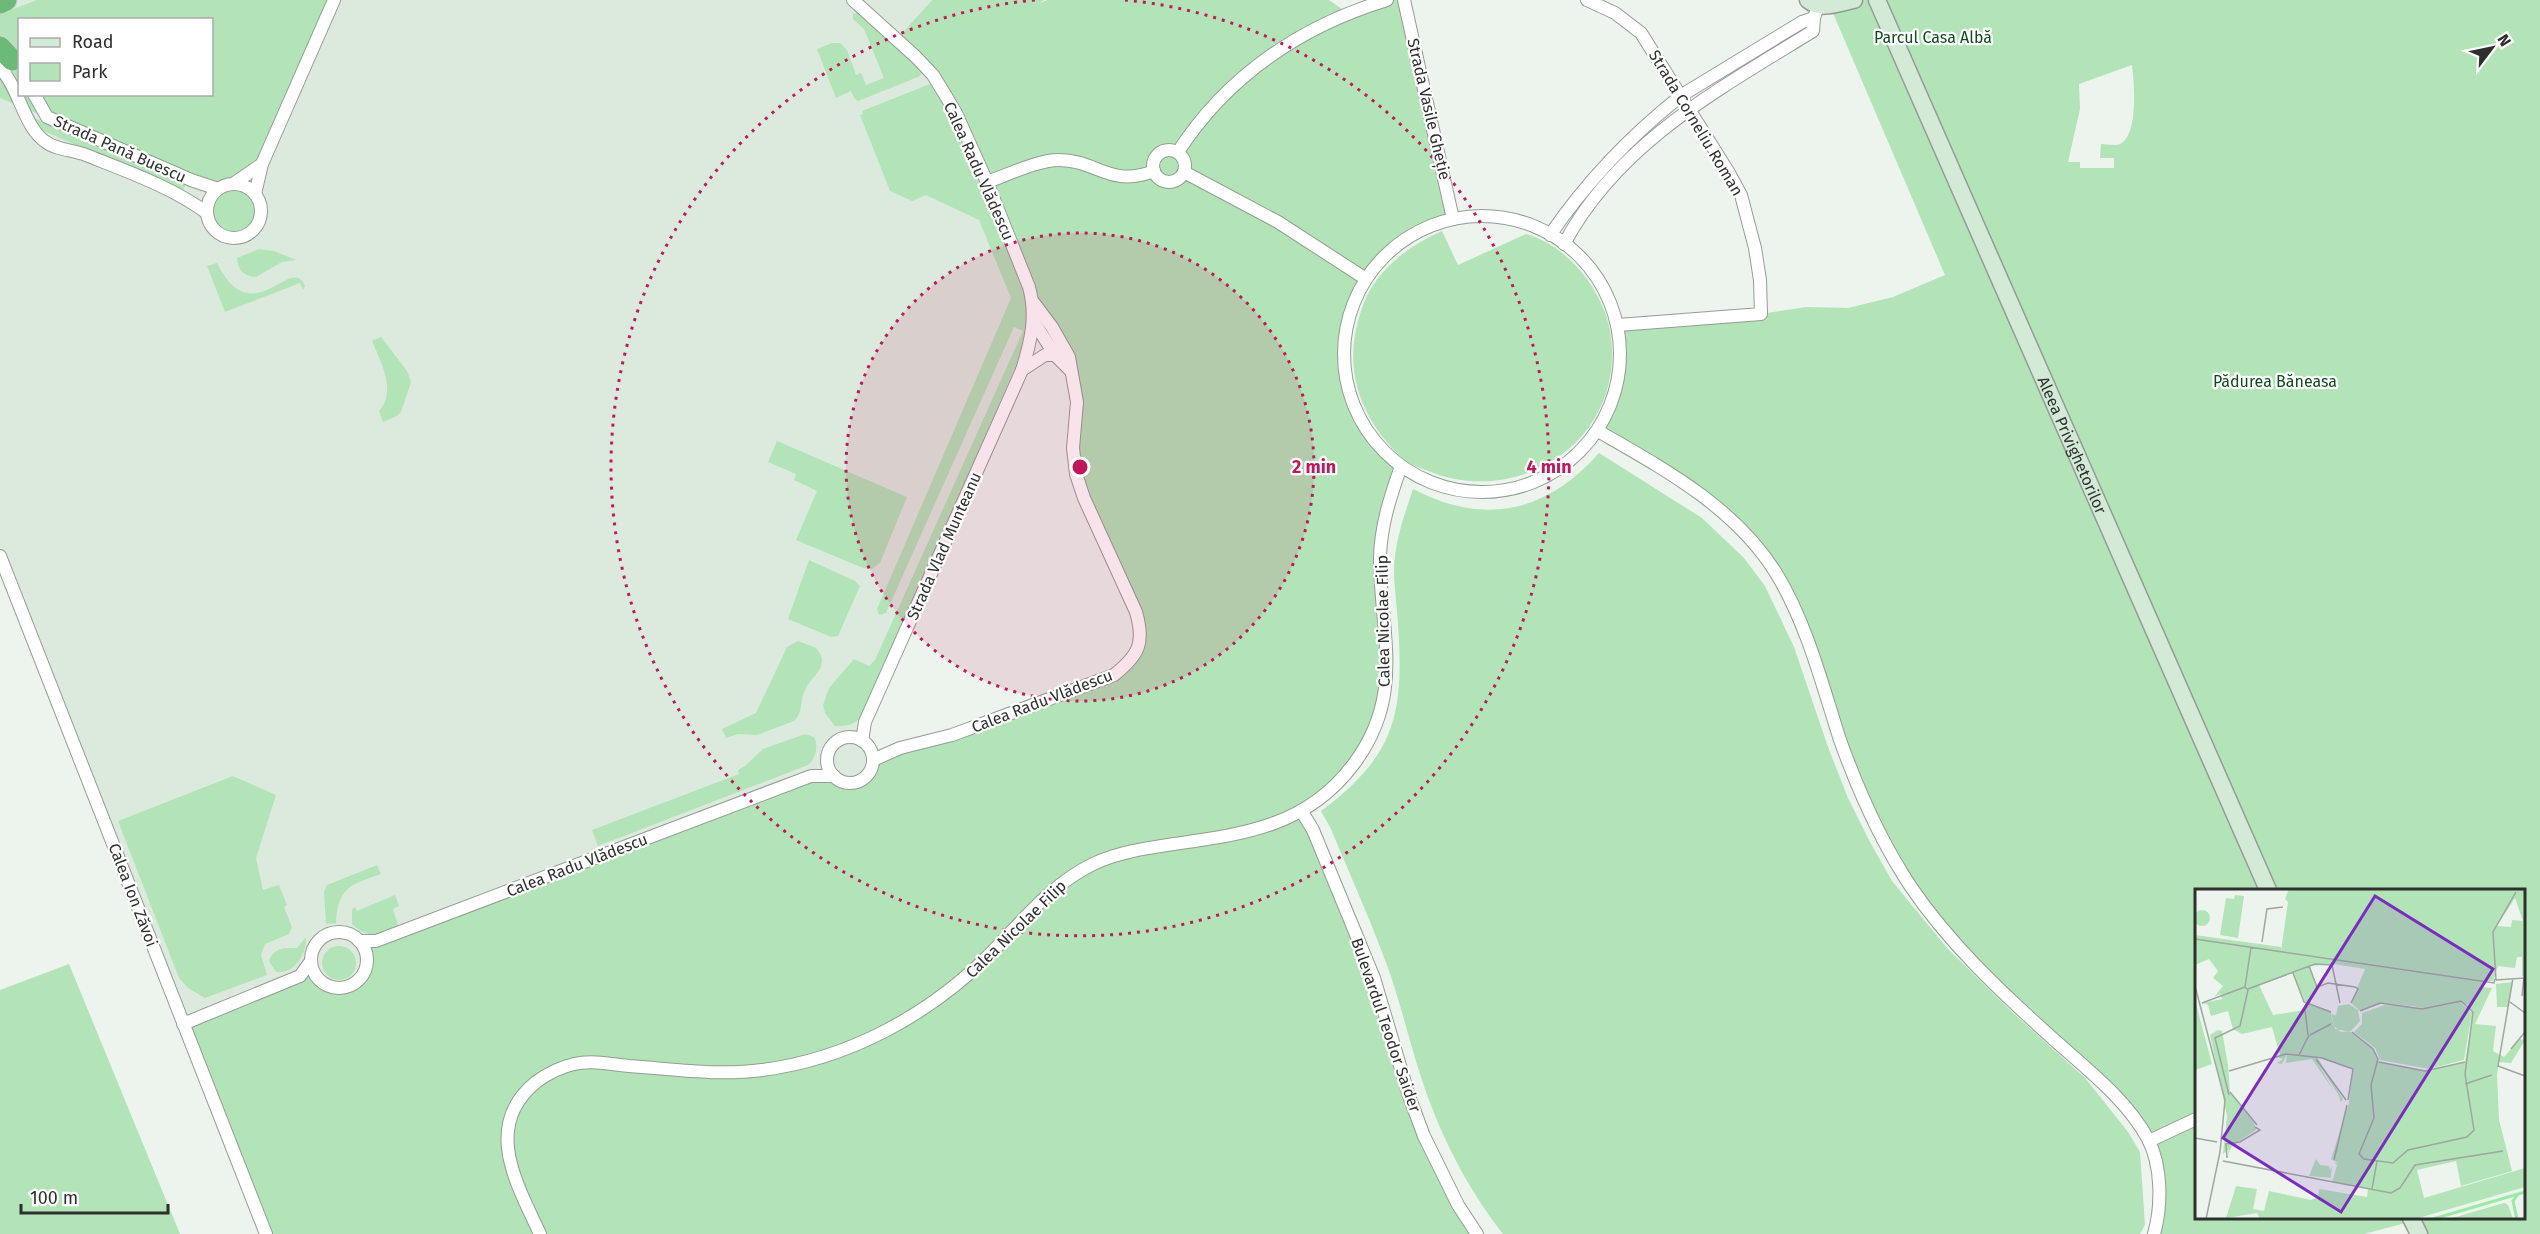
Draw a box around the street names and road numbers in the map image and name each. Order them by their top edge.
street label: Strada Vasile Gheție [1402,36,1455,182]
street label: Strada Corneliu Roman [1645,47,1747,199]
street label: Calea Radu Vlădescu [940,99,1018,243]
street label: Strada Pană Buescu [51,111,189,187]
street label: Aleea Privighetorilor [2034,373,2111,517]
street label: Strada Vlad Munteanu [903,469,985,623]
street label: Calea Nicolae Filip [1372,555,1394,687]
street label: Calea Radu Vlădescu [969,665,1115,737]
street label: Calea Radu Vlădescu [504,829,650,901]
street label: Calea Ion Zăvoi [105,841,161,949]
street label: Calea Nicolae Filip [962,876,1070,982]
street label: Bulevardul Teodor Saider [1347,935,1425,1116]

